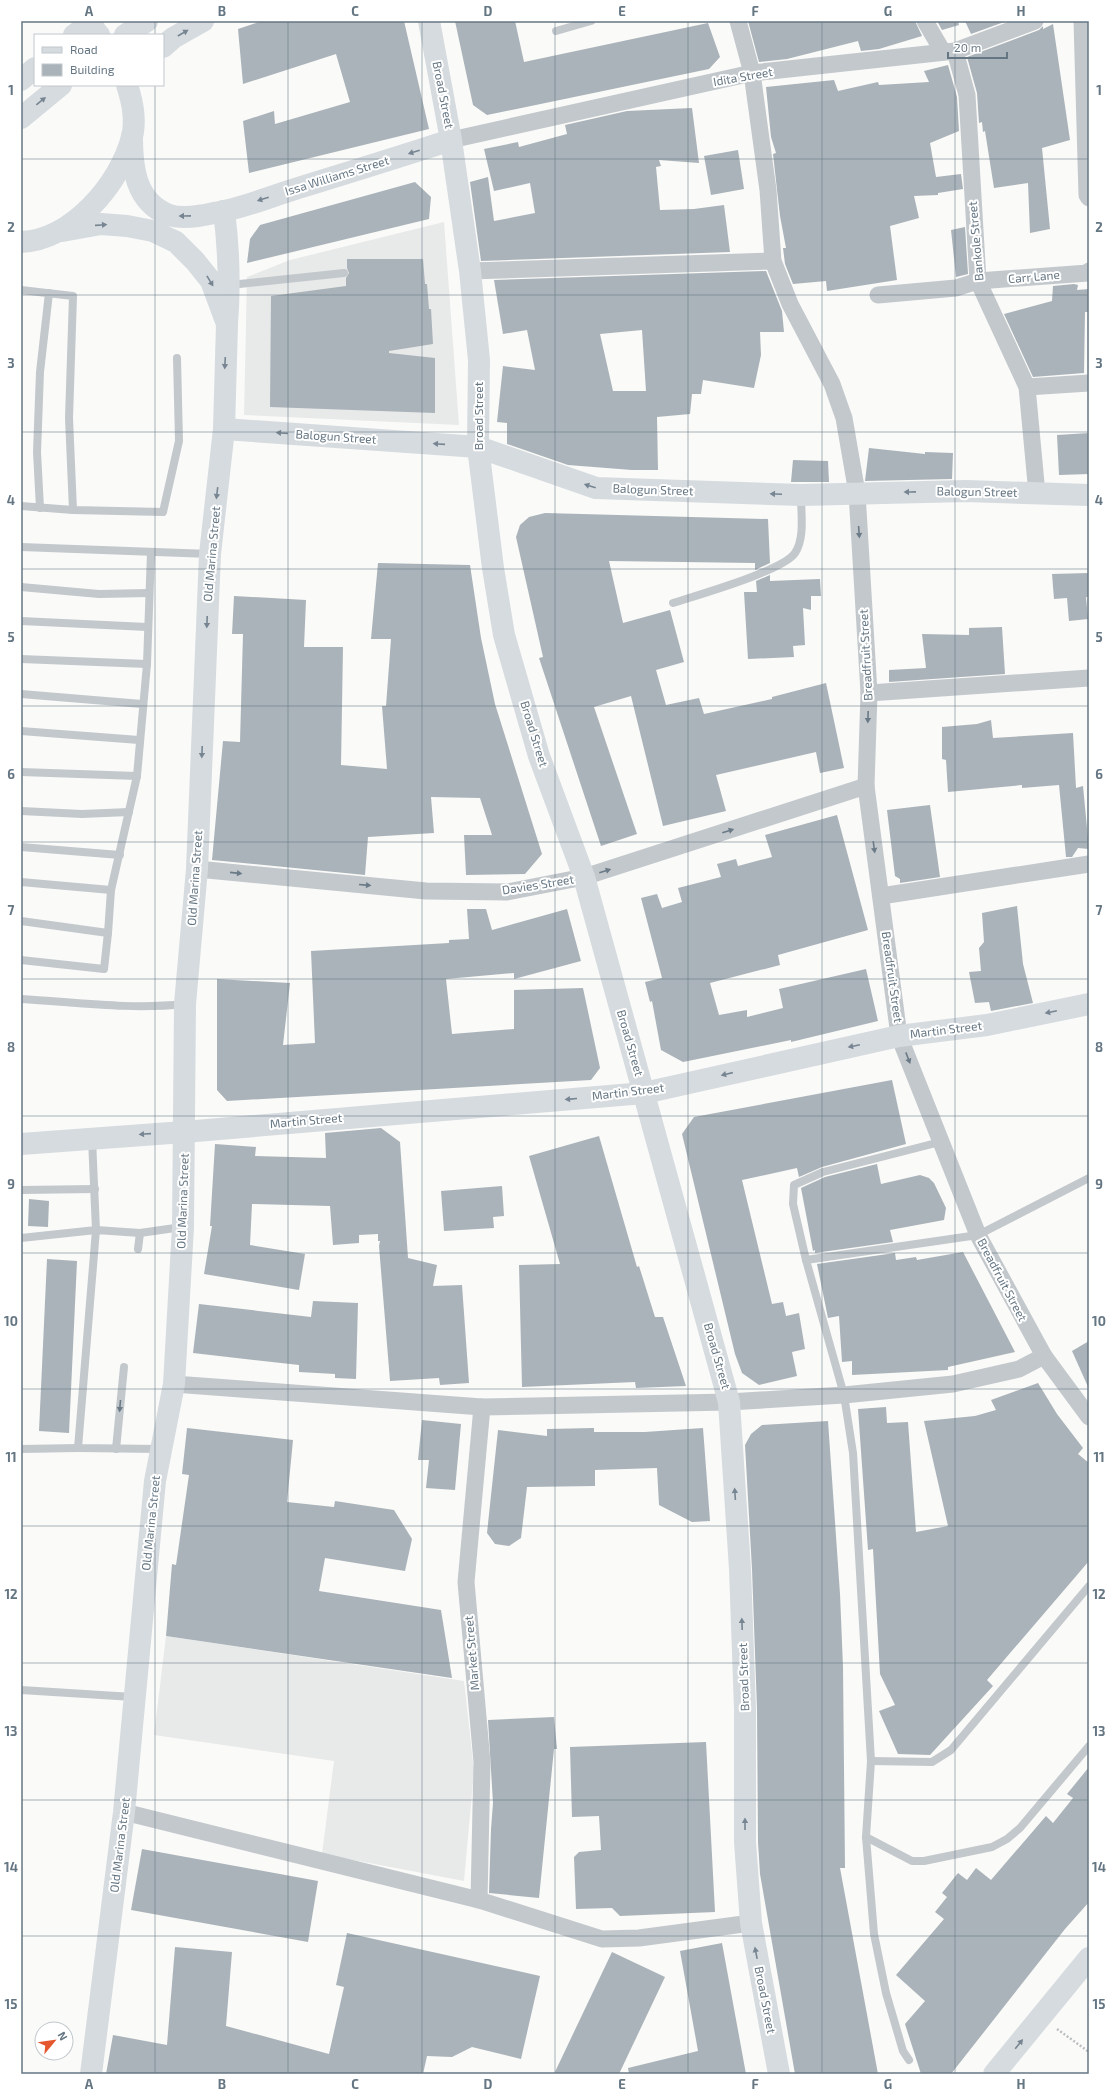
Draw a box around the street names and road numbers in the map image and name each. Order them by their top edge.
street label: Broad Street [431,60,457,130]
street label: Idita Street [712,64,774,88]
street label: Issa Williams Street [283,152,391,198]
street label: Bankole Street [965,200,985,281]
street label: Carr Lane [1008,267,1060,285]
street label: Broad Street [471,381,485,450]
street label: Balogun Street [295,426,377,446]
street label: Balogun Street [612,481,694,497]
street label: Balogun Street [936,483,1018,499]
street label: Old Marina Street [200,505,222,602]
street label: Breadfruit Street [856,608,874,701]
street label: Broad Street [518,699,552,769]
street label: Old Marina Street [184,829,204,926]
street label: Davies Street [501,871,575,897]
street label: Breadfruit Street [880,930,906,1024]
street label: Broad Street [615,1008,647,1078]
street label: Martin Street [909,1018,983,1040]
street label: Martin Street [591,1080,665,1102]
street label: Martin Street [269,1110,343,1130]
street label: Old Marina Street [173,1153,191,1249]
street label: Breadfruit Street [975,1236,1031,1324]
street label: Broad Street [702,1321,734,1391]
street label: Old Marina Street [138,1474,162,1571]
street label: Market Street [461,1615,481,1691]
street label: Broad Street [735,1642,751,1711]
street label: Old Marina Street [106,1796,132,1893]
street label: Broad Street [753,1965,779,2035]

